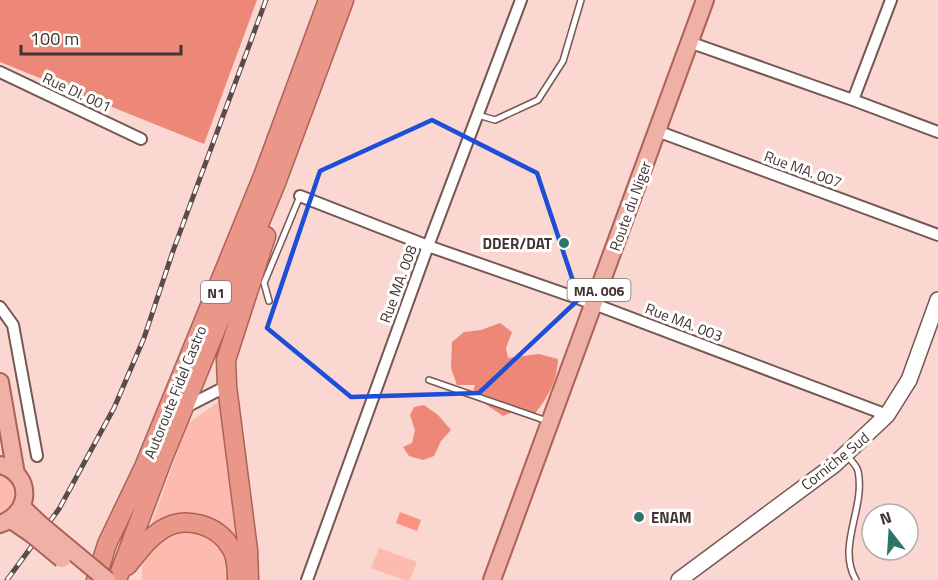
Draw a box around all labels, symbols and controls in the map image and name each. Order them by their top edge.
scale bar [21,18,182,56]
text: 100 m [30,25,79,52]
street label: Rue DI. 001 [39,66,115,118]
street label: Rue MA. 007 [761,144,845,194]
street label: Route du Niger [603,158,657,254]
place label: DDER/DAT [482,232,552,255]
marker: DDER/DAT [557,236,571,250]
street label: Rue MA. 008 [373,242,423,326]
road number: MA. 006 [568,279,630,301]
road number: N1 [201,281,231,303]
street label: Rue MA. 003 [642,297,726,347]
street label: Autoroute Fidel Castro [138,322,212,462]
street label: Corniche Sud [796,426,874,496]
north arrow [860,502,920,562]
text: N [877,505,894,531]
place label: ENAM [651,506,692,529]
marker: ENAM [632,510,646,524]

